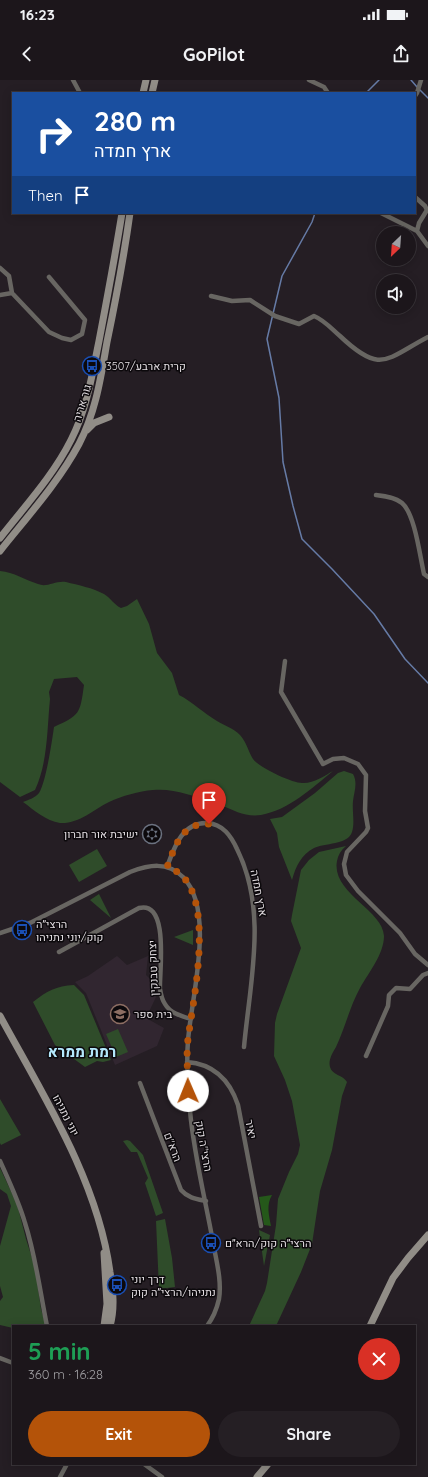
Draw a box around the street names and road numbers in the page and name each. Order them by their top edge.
street label: גור אריה [70,383,94,423]
street label: ארץ חמדה [248,868,270,918]
street label: יצחק טבנקין [145,940,161,996]
street label: יוני נתניהו [50,1092,82,1138]
street label: יאיר [242,1118,260,1140]
street label: הרצי"ה קוק [193,1119,215,1173]
street label: הרא"ם [161,1130,185,1164]

